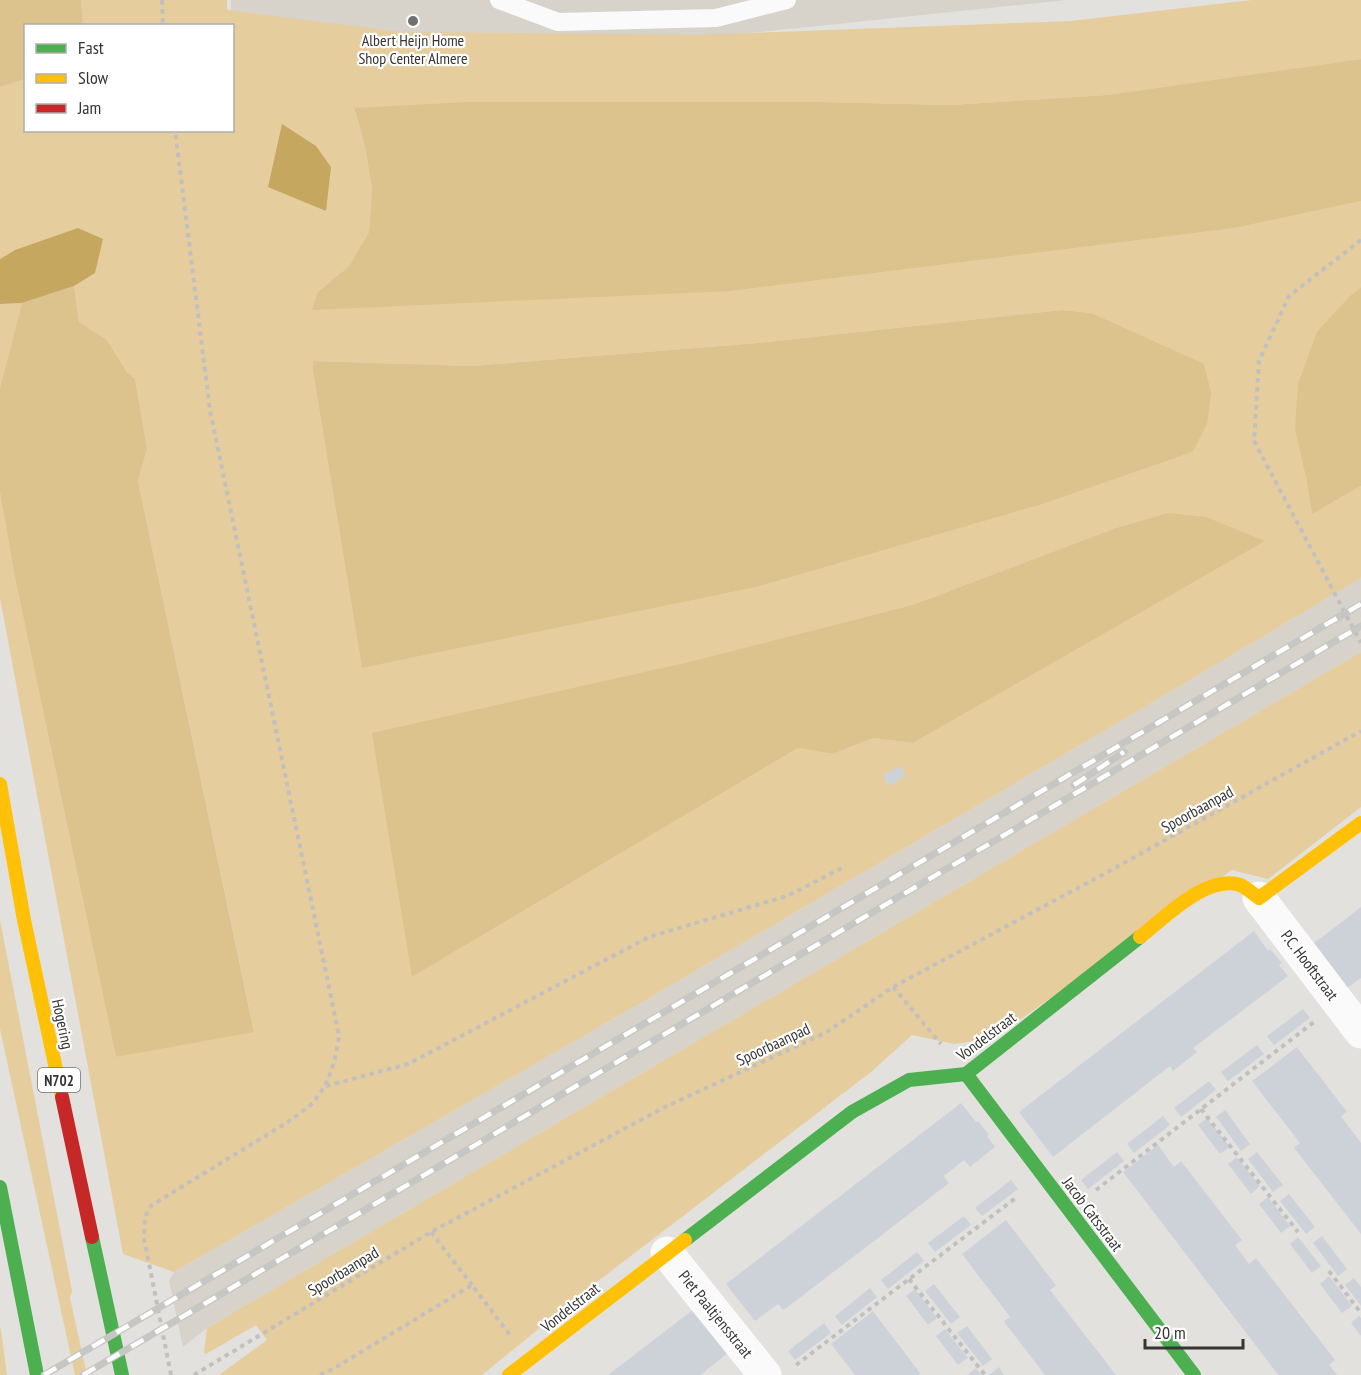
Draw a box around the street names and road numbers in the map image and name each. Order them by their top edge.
street label: Spoorbaanpad [1158,781,1236,837]
street label: P.C. Hooftstraat [1277,926,1343,1005]
street label: Hogering [48,997,78,1051]
street label: Vondelstraat [952,1007,1020,1065]
street label: Spoorbaanpad [733,1018,813,1070]
road number: N702 [38,1068,80,1092]
street label: Jacob Catsstraat [1058,1172,1128,1255]
street label: Spoorbaanpad [304,1242,382,1300]
street label: Piet Paaltjensstraat [675,1266,758,1362]
street label: Vondelstraat [536,1277,604,1337]

